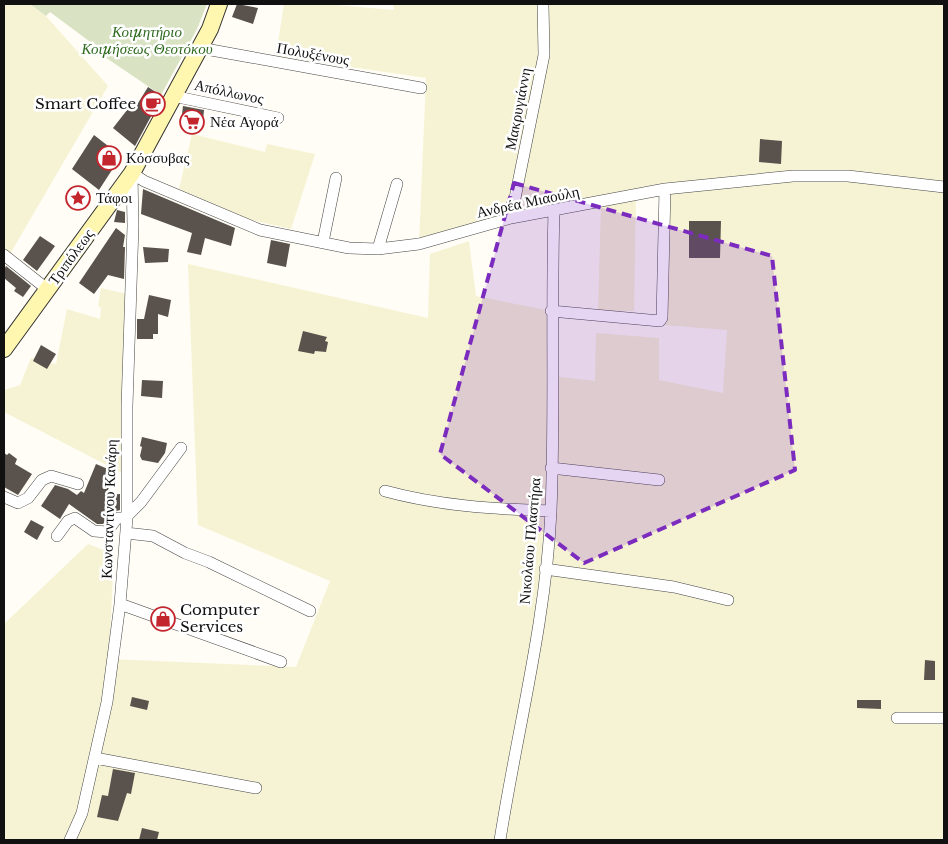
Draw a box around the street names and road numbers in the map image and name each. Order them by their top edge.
street label: Πολυξένους [275,38,351,69]
street label: Μακρυγιάννη [500,66,535,152]
street label: Απόλλωνος [193,75,266,108]
street label: Ανδρέα Μιαούλη [475,181,581,222]
street label: Τριπόλεως [44,225,97,289]
street label: Κωνσταντίνου Κανάρη [97,439,120,579]
street label: Νικολάου Πλαστήρα [514,477,545,605]

